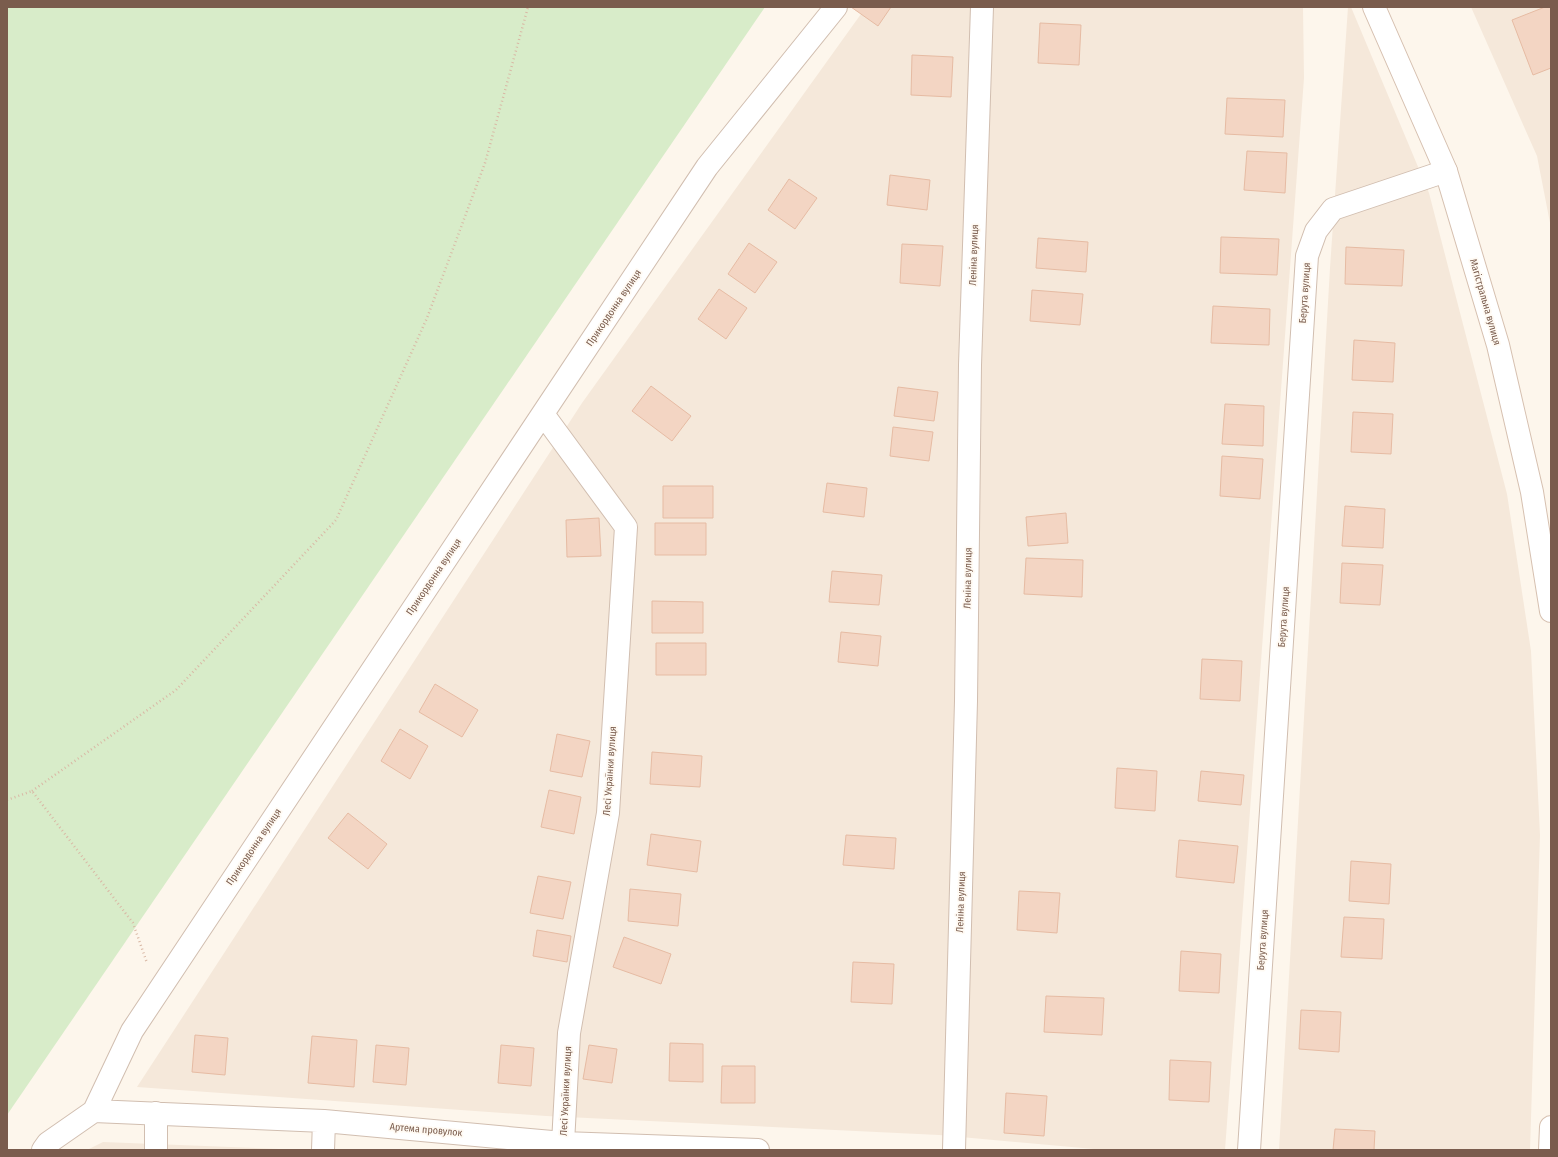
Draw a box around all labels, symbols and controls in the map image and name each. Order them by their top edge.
street label: Леніна вулиця [966,224,981,286]
street label: Магістральна вулиця [1467,257,1504,347]
street label: Берута вулиця [1297,262,1313,324]
street label: Прикордонна вулиця [584,267,644,349]
street label: Прикордонна вулиця [404,536,464,618]
street label: Леніна вулиця [960,547,975,609]
street label: Берута вулиця [1276,586,1292,648]
street label: Лесі Українки вулиця [600,726,619,816]
street label: Прикордонна вулиця [224,806,284,888]
street label: Леніна вулиця [953,871,968,933]
street label: Берута вулиця [1255,909,1271,971]
street label: Лесі Українки вулиця [557,1046,574,1136]
street label: Артема провулок [389,1121,463,1139]

